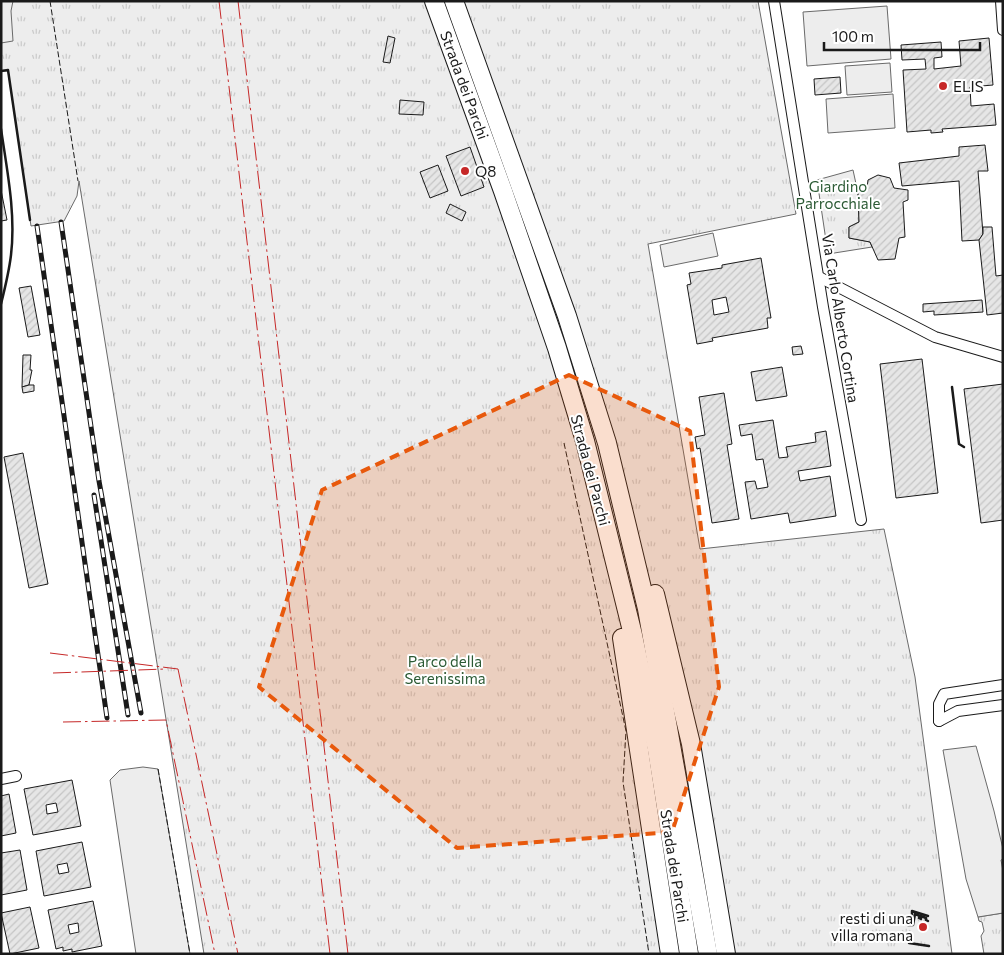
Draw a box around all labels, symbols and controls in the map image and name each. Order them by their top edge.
scale bar [824,20,980,52]
text: 100 m [832,27,874,45]
street label: Strada dei Parchi [437,28,493,142]
place label: ELIS [953,77,984,95]
marker: ELIS [937,80,949,92]
place label: Q8 [475,162,496,180]
marker: Q8 [459,165,471,177]
park label: Giardino Parrocchiale [796,177,880,212]
street label: Via Carlo Alberto Cortina [819,232,863,404]
street label: Strada dei Parchi [568,413,614,527]
park label: Parco della Serenissima [404,652,486,687]
street label: Strada dei Parchi [657,808,693,924]
place label: resti di una villa romana [831,909,913,944]
marker: resti di una villa romana [917,921,929,933]

